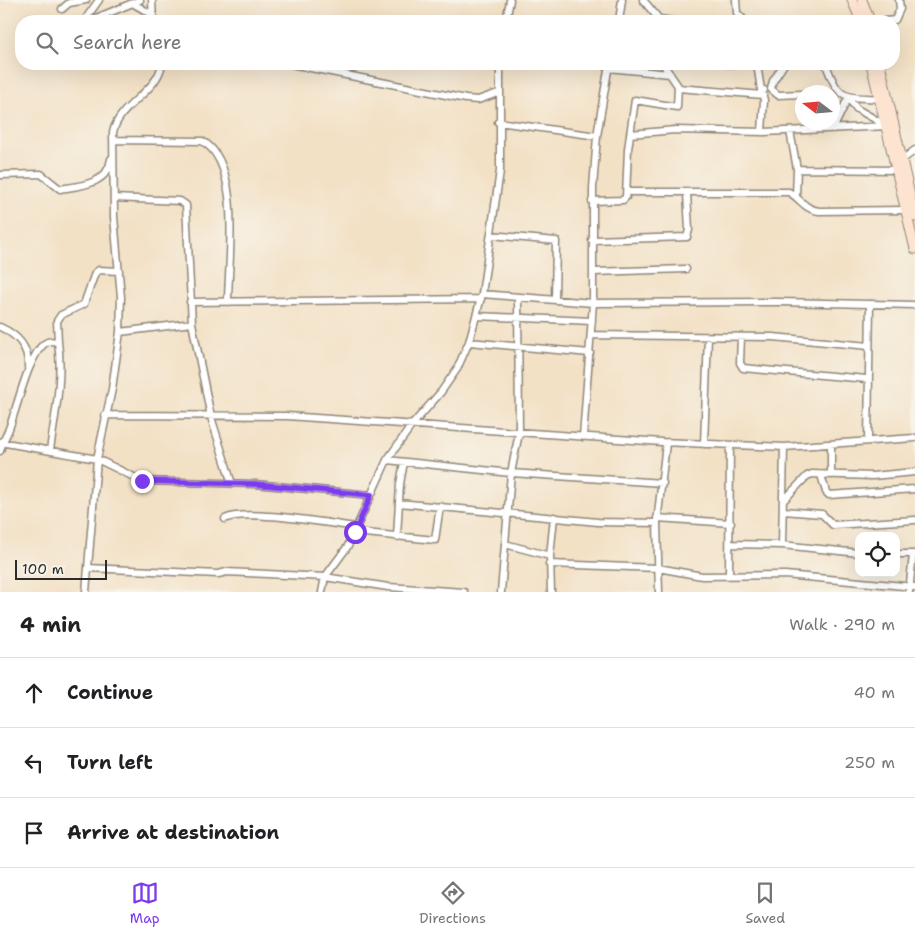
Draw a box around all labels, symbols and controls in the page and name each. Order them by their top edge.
search box [15,15,900,70]
icon: search [33,29,61,57]
text: Search here [73,30,182,55]
north arrow [795,85,840,130]
route end [131,470,154,493]
route start [344,521,367,544]
map controls [855,532,900,577]
button: locate [855,532,900,577]
scale bar [15,557,108,580]
text: 100 m [22,560,64,578]
text: 4 min [20,611,81,639]
text: Walk · 290 m [789,614,895,635]
icon: ahead [20,679,48,707]
text: Continue [67,680,153,705]
text: 40 m [853,682,895,703]
icon: left [20,749,48,777]
text: Turn left [67,750,153,775]
text: 250 m [844,752,895,773]
icon: arrive [20,819,48,847]
text: Arrive at destination [67,820,279,845]
tab: Map [130,879,160,927]
tab: Directions [419,879,486,927]
tab: Saved [746,879,785,927]

